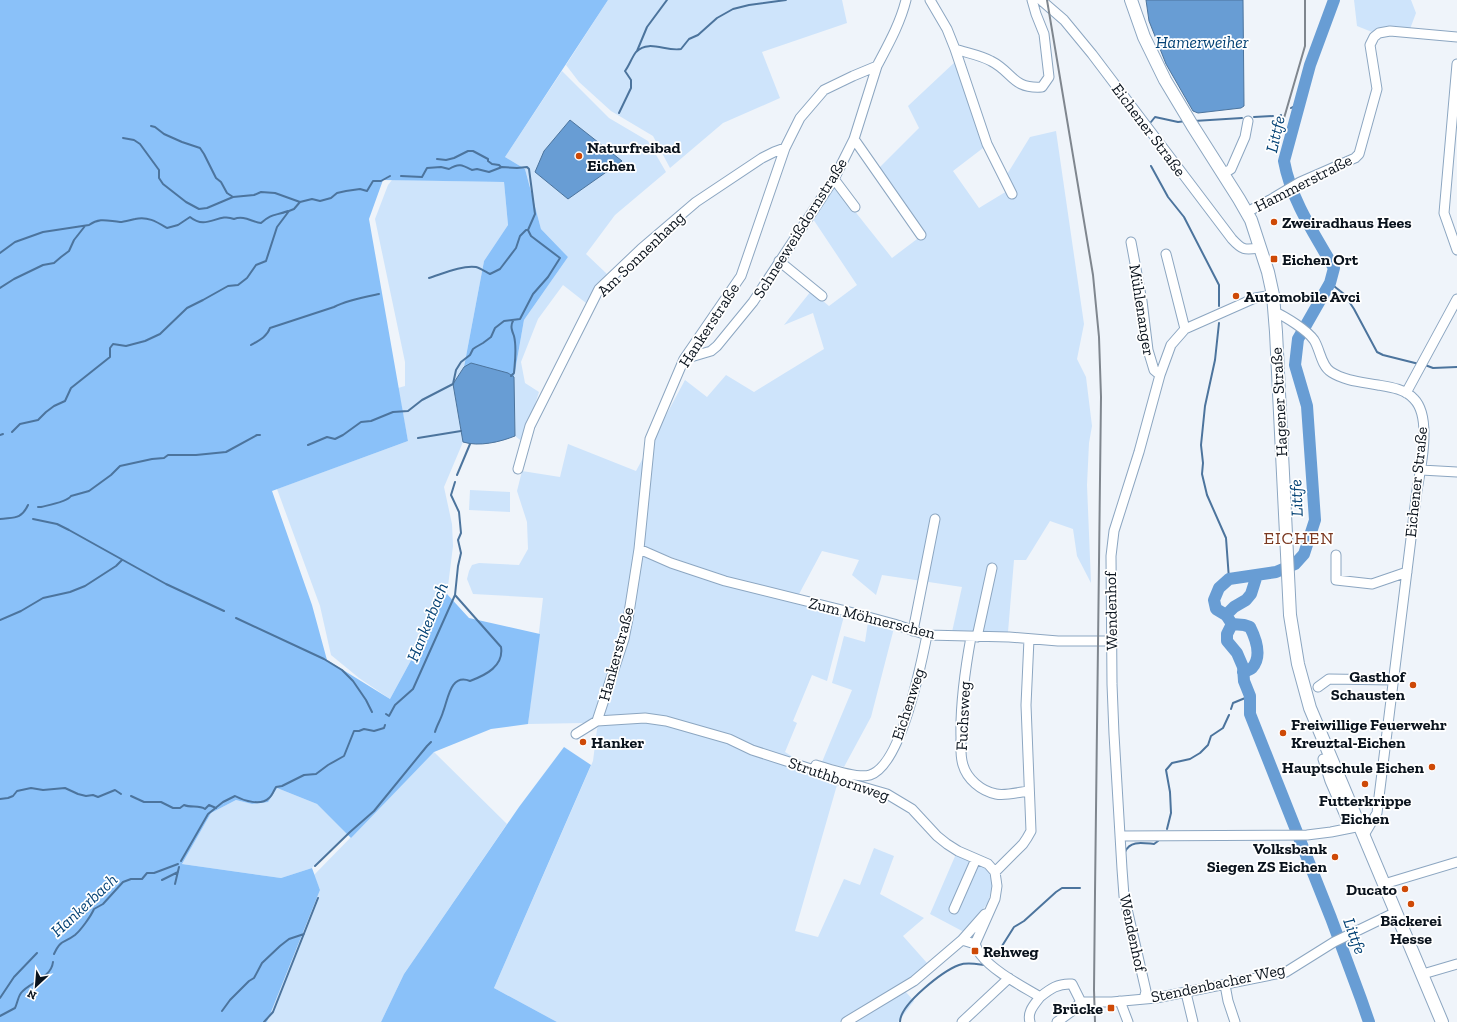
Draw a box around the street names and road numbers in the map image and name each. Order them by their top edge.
street label: Eichener Straße [1108,80,1190,180]
street label: Hammerstraße [1251,150,1355,216]
street label: Schneeweißdornstraße [749,154,851,302]
street label: Am Sonnenhang [593,207,689,300]
street label: Mühlenanger [1125,263,1159,357]
street label: Hankerstraße [675,279,743,371]
street label: Hagener Straße [1267,347,1291,457]
street label: Eichener Straße [1401,426,1431,538]
street label: Wendenhof [1101,570,1121,650]
street label: Zum Möhnerschen [807,593,938,643]
street label: Hankerstraße [594,605,638,703]
street label: Eichenweg [887,665,929,743]
street label: Fuchsweg [952,681,974,751]
street label: Struthbornweg [786,753,892,805]
street label: Wendenhof [1116,893,1151,975]
street label: Stendenbacher Weg [1149,959,1287,1007]

